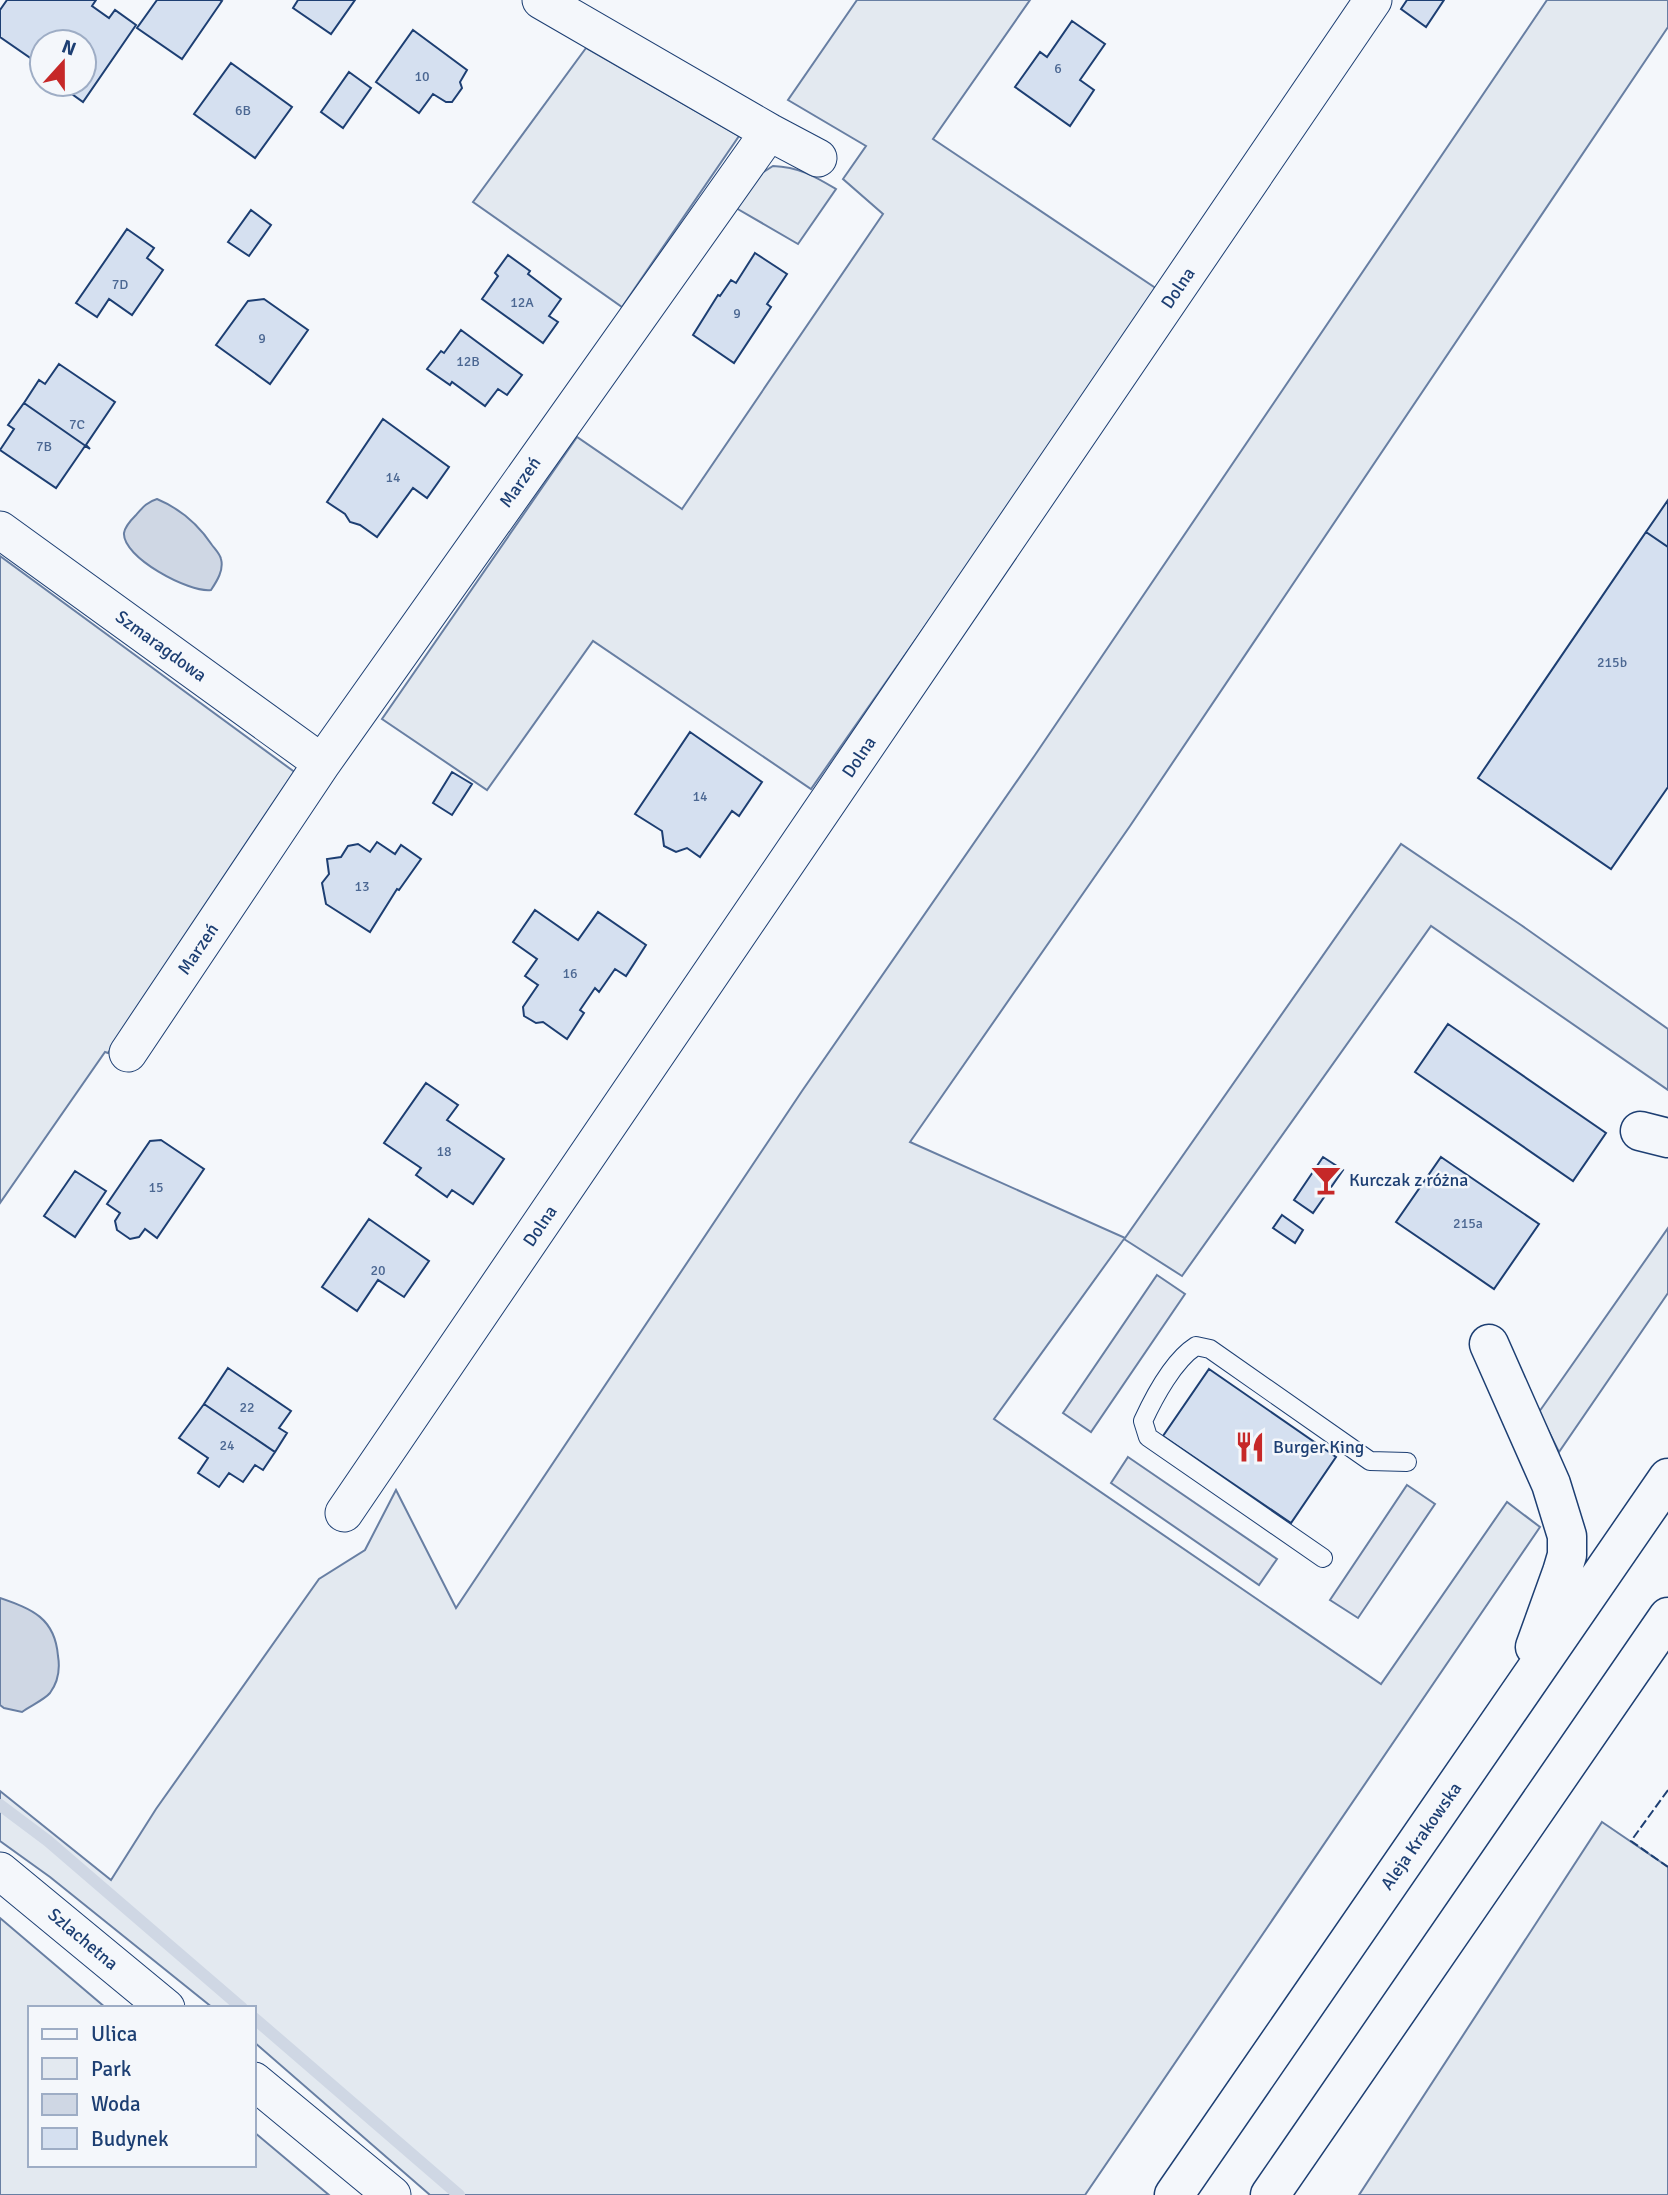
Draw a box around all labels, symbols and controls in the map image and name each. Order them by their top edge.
north arrow [28,28,98,98]
text: N [58,34,79,62]
house number: 6 [1054,60,1062,77]
house number: 10 [414,68,430,85]
house number: 6B [235,102,251,119]
street label: Dolna [1156,263,1200,313]
house number: 7D [112,276,128,293]
house number: 12A [510,294,534,311]
house number: 9 [733,305,741,322]
house number: 9 [258,330,266,347]
house number: 12B [456,353,480,370]
house number: 7C [69,416,85,433]
house number: 7B [36,438,52,455]
street label: Marzeń [495,452,545,512]
house number: 14 [385,469,401,486]
street label: Szmaragdowa [111,606,211,686]
house number: 215b [1597,654,1627,671]
street label: Dolna [837,732,881,782]
house number: 14 [692,788,708,805]
house number: 13 [354,878,370,895]
street label: Marzeń [173,919,223,979]
house number: 16 [562,965,578,982]
house number: 18 [436,1143,452,1160]
bar icon: Kurczak z różna [1309,1163,1343,1197]
place label: Kurczak z różna [1349,1169,1469,1191]
house number: 15 [148,1179,164,1196]
street label: Dolna [518,1201,562,1251]
house number: 215a [1453,1215,1483,1232]
house number: 20 [370,1262,386,1279]
house number: 22 [239,1399,255,1416]
restaurant icon: Burger King [1233,1430,1267,1464]
place label: Burger King [1273,1436,1364,1458]
house number: 24 [219,1437,235,1454]
street label: Aleja Krakowska [1376,1778,1466,1894]
street label: Szlachetna [43,1903,123,1975]
legend [28,2006,256,2167]
text: Ulica [91,2021,137,2047]
text: Park [91,2056,132,2082]
text: Woda [91,2091,141,2117]
text: Budynek [91,2126,169,2152]

